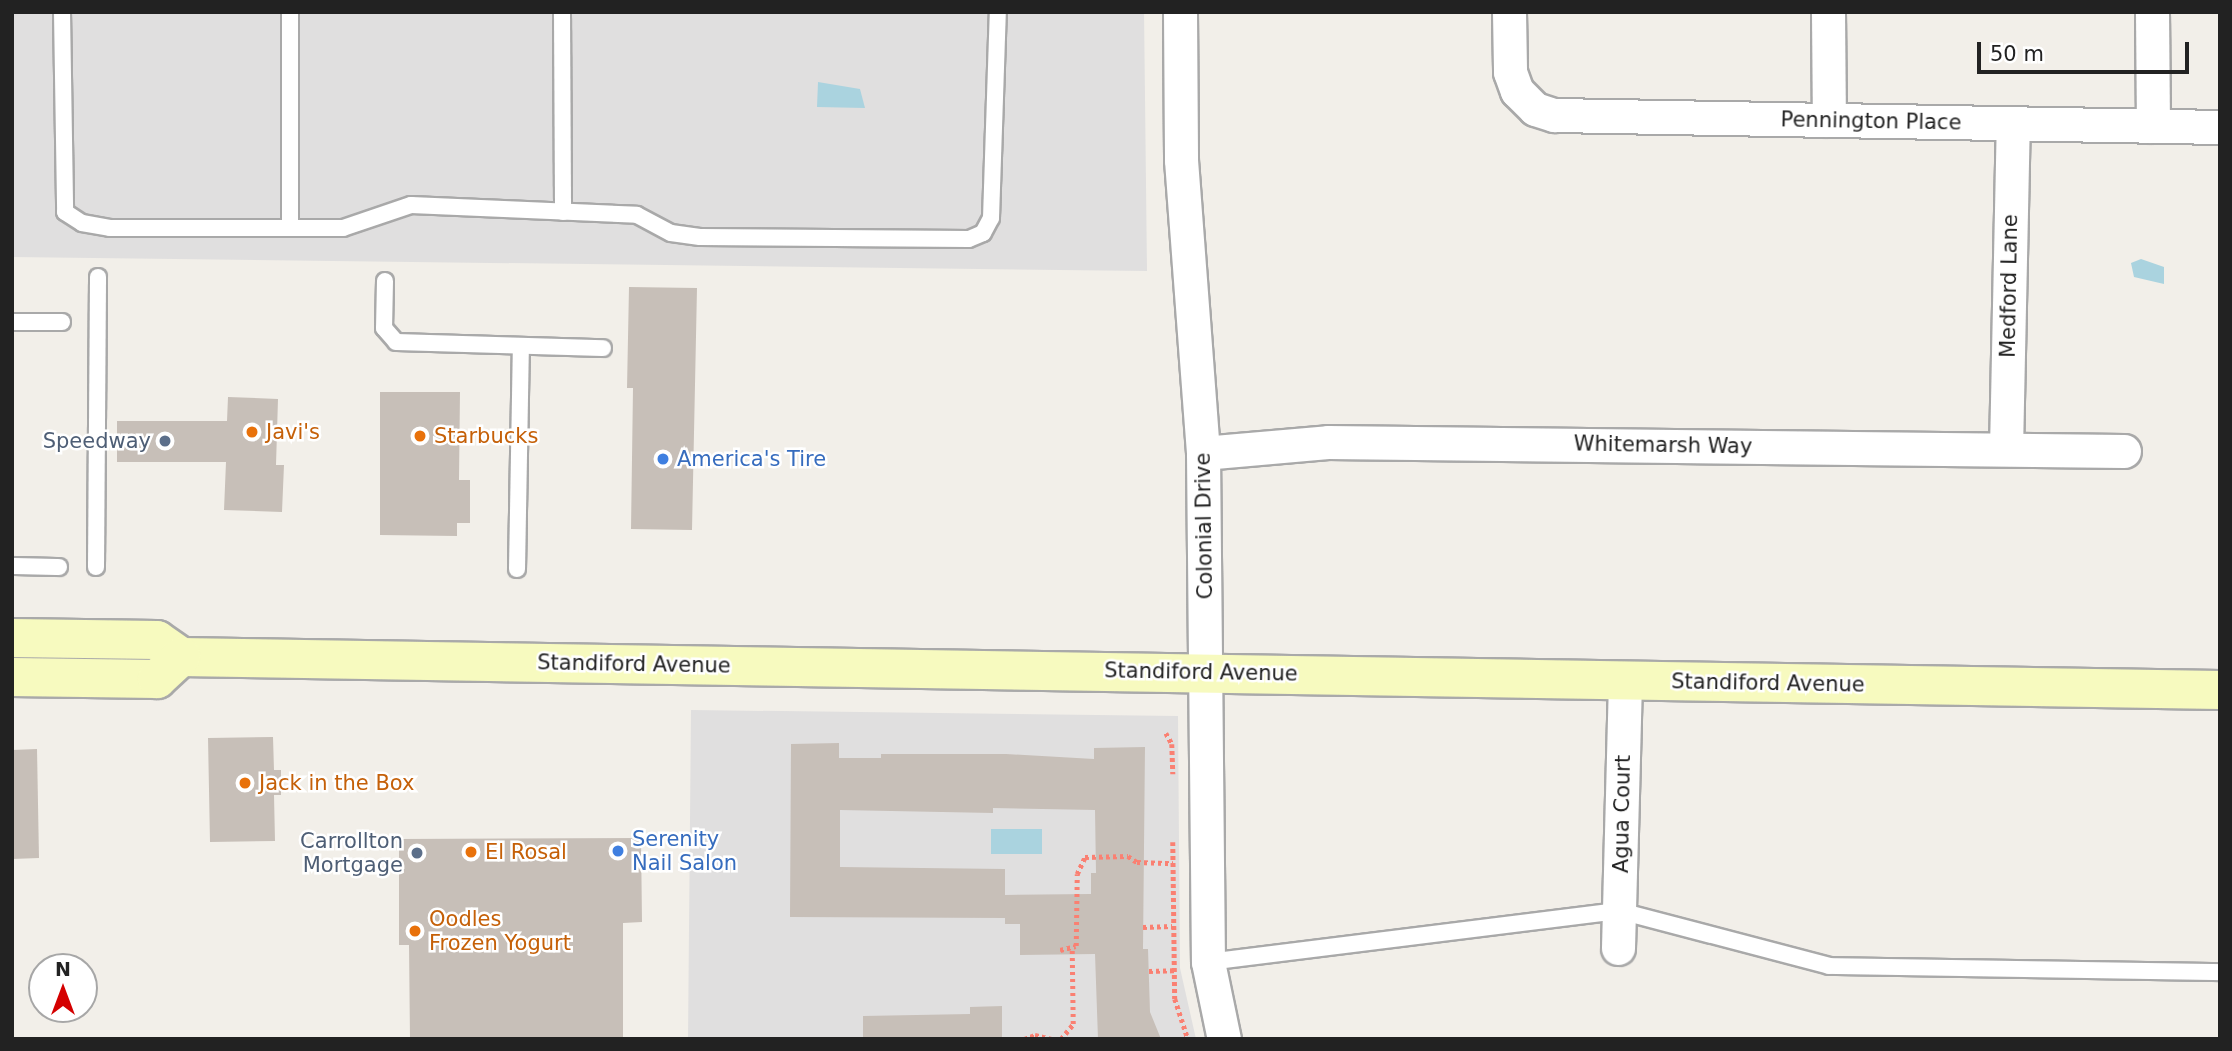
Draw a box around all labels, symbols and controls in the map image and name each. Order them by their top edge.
scale bar [1980,28,2192,72]
text: 50 m [1990,42,2044,66]
street label: Pennington Place [1780,107,1962,135]
street label: Medford Lane [1995,214,2023,358]
place label: Javi's [266,419,320,445]
place label: Starbucks [434,423,538,449]
marker: Javi's [244,424,260,440]
place label: Speedway [43,428,151,454]
marker: Starbucks [412,428,428,444]
street label: Whitemarsh Way [1573,431,1753,459]
marker: Speedway [157,433,173,449]
place label: America's Tire [677,446,826,472]
marker: America's Tire [655,451,671,467]
street label: Colonial Drive [1190,452,1218,600]
street label: Standiford Avenue [537,650,731,678]
street label: Standiford Avenue [1104,658,1298,686]
street label: Standiford Avenue [1671,669,1865,697]
street label: Agua Court [1608,755,1636,873]
place label: Jack in the Box [259,770,414,796]
marker: Jack in the Box [237,775,253,791]
place label: Serenity Nail Salon [632,826,737,876]
place label: Carrollton Mortgage [300,828,403,878]
place label: El Rosal [485,839,567,865]
marker: Serenity Nail Salon [610,843,626,859]
marker: El Rosal [463,844,479,860]
marker: Carrollton Mortgage [409,845,425,861]
place label: Oodles Frozen Yogurt [429,906,571,956]
marker: Oodles Frozen Yogurt [407,923,423,939]
north arrow [28,953,98,1023]
text: N [55,958,71,980]

